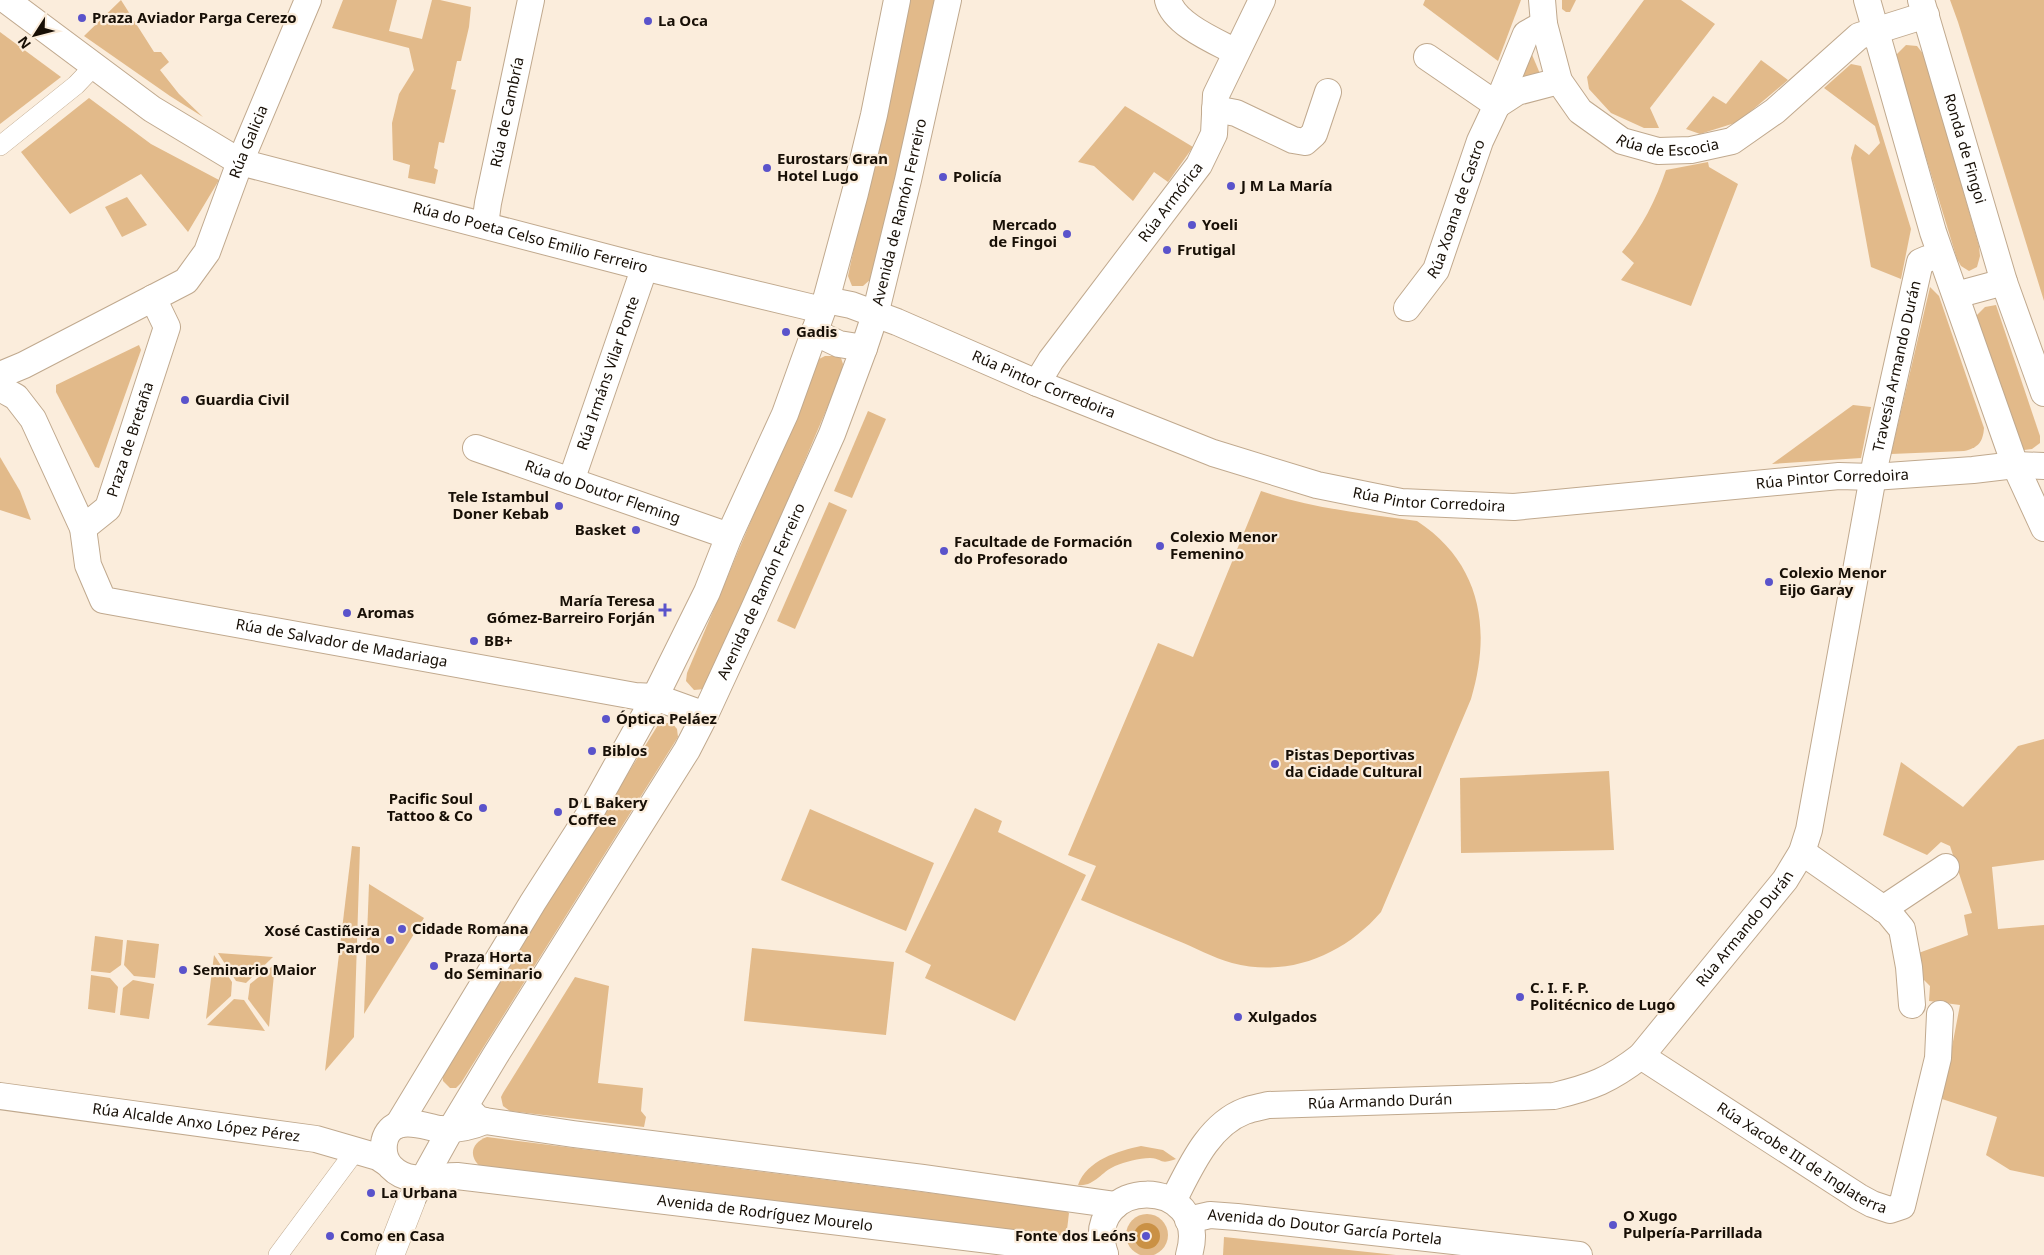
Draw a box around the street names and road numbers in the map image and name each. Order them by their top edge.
street label: Rúa de Cambría [485,55,528,169]
street label: Ronda de Fingoi [1940,91,1991,206]
street label: Rúa Galicia [224,102,272,181]
street label: Avenida de Ramón Ferreiro [867,116,930,307]
street label: Rúa de Escocia [1613,129,1721,160]
street label: Rúa Xoana de Castro [1422,137,1489,282]
street label: Rúa Armórica [1133,158,1207,246]
street label: Rúa do Poeta Celso Emilio Ferreiro [411,196,650,277]
street label: Travesía Armando Durán [1867,278,1925,454]
street label: Rúa Irmáns Vilar Ponte [571,293,643,453]
street label: Rúa Pintor Corredoira [969,345,1119,422]
street label: Praza de Bretaña [101,379,157,499]
street label: Rúa do Doutor Fleming [522,455,683,527]
street label: Rúa Pintor Corredoira [1755,464,1909,493]
street label: Rúa Pintor Corredoira [1351,482,1506,516]
street label: Avenida de Ramón Ferreiro [712,500,809,683]
street label: Rúa de Salvador de Madariaga [234,613,449,671]
street label: Rúa Armando Durán [1691,866,1797,990]
street label: Rúa Armando Durán [1308,1088,1453,1113]
street label: Rúa Xacobe III de Inglaterra [1714,1097,1890,1217]
street label: Rúa Alcalde Anxo López Pérez [91,1098,301,1146]
street label: Avenida de Rodríguez Mourelo [656,1189,874,1235]
street label: Avenida do Doutor García Portela [1207,1204,1443,1249]

